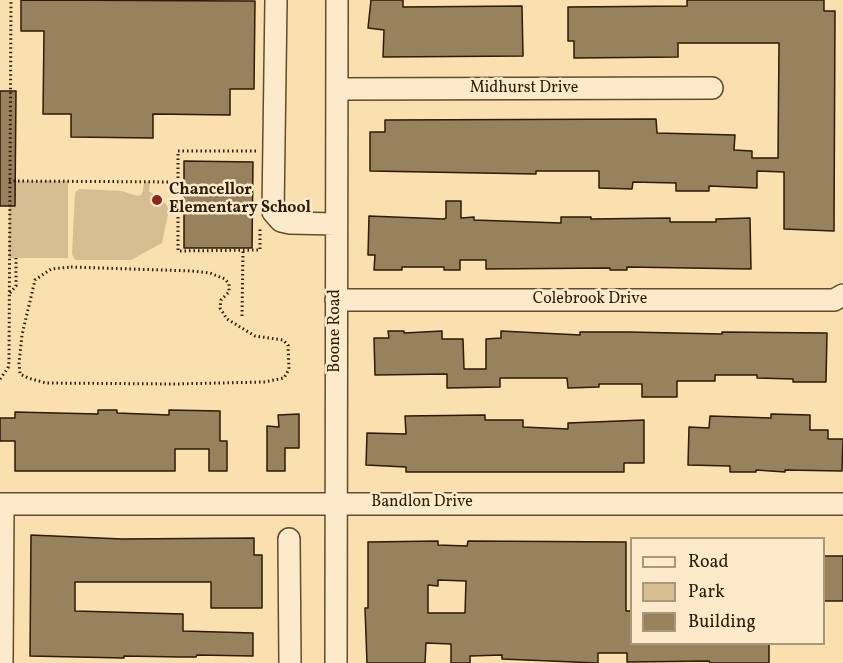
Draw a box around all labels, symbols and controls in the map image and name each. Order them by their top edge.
street label: Midhurst Drive [470,79,578,99]
place label: Chancellor Elementary School [169,181,311,219]
marker: Chancellor Elementary School [150,193,164,207]
street label: Boone Road [326,289,346,373]
street label: Colebrook Drive [533,290,647,310]
street label: Bandlon Drive [371,493,473,513]
legend [630,537,825,645]
text: Road [688,550,729,575]
text: Park [688,580,725,605]
text: Building [688,610,756,635]

